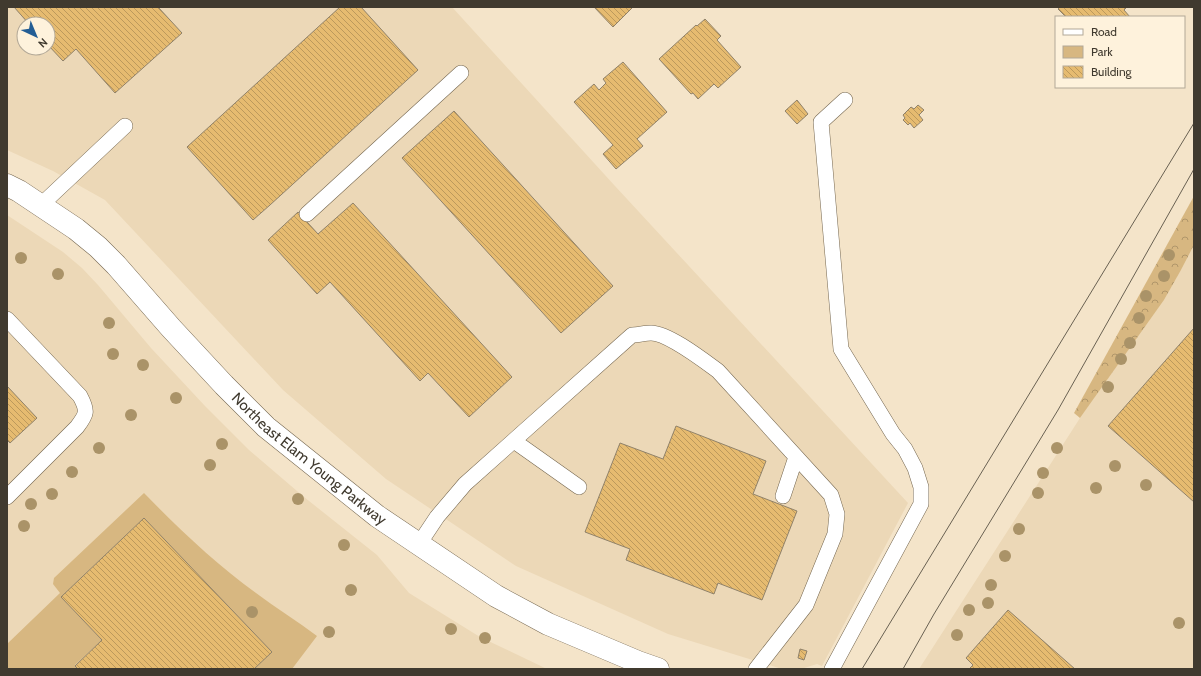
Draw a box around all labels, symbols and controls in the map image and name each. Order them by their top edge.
north arrow [16,16,56,56]
legend [1055,16,1185,88]
text: Road [1091,24,1117,39]
text: N [35,35,51,51]
text: Park [1091,44,1113,59]
text: Building [1091,64,1133,79]
street label: Northeast Elam Young Parkway [228,389,390,529]

